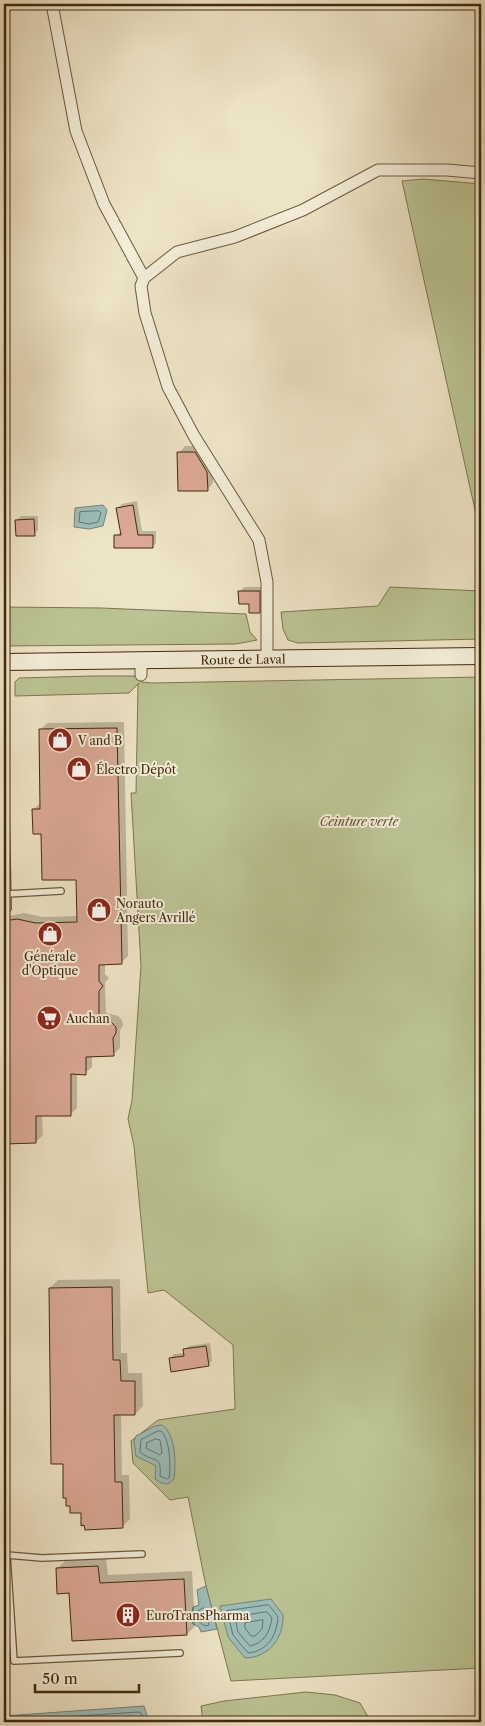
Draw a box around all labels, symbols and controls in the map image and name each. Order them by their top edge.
street label: Route de Laval [200,651,286,667]
shop icon: V and B [47,727,73,753]
place label: V and B [77,733,122,748]
shop icon: Électro Dépôt [66,756,92,782]
place label: Électro Dépôt [96,761,177,777]
park label: Ceinture verte [320,814,400,829]
place label: Norauto Angers Avrillé [115,896,196,925]
shop icon: Norauto Angers Avrillé [86,897,112,923]
shop icon: Générale d'Optique [37,921,63,947]
place label: Générale d'Optique [22,949,79,978]
supermarket icon: Auchan [36,1005,62,1031]
place label: Auchan [65,1011,110,1026]
building icon: EuroTransPharma [115,1602,141,1628]
place label: EuroTransPharma [146,1608,250,1623]
scale bar [35,1661,139,1693]
text: 50 m [42,1669,78,1688]

